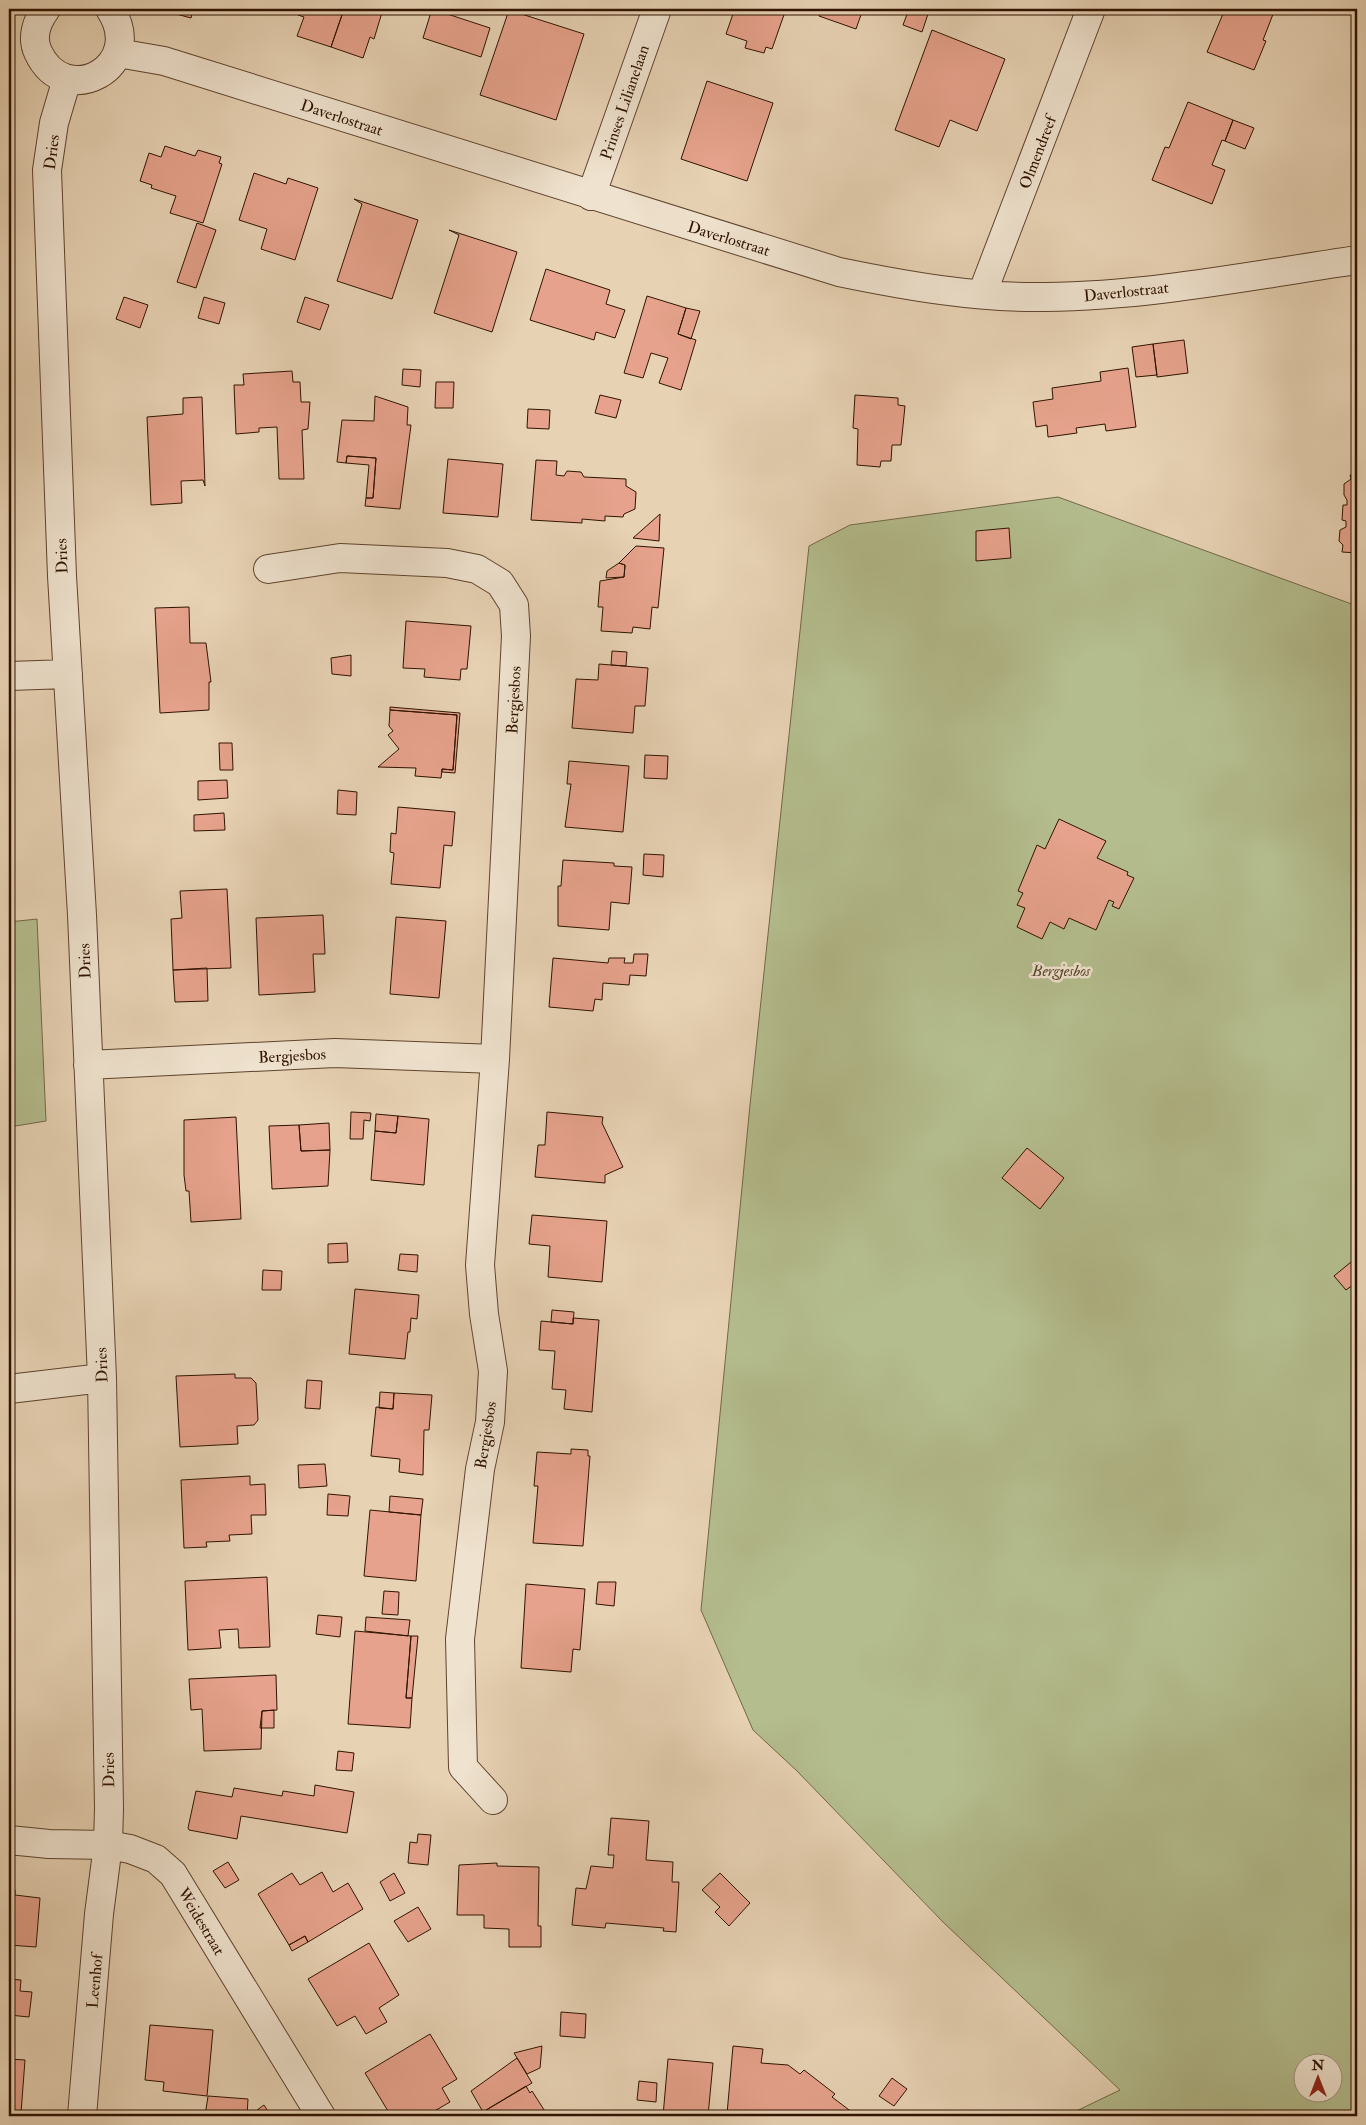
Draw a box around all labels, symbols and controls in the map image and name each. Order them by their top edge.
street label: Prinses Lilianelaan [596,42,654,162]
street label: Daverlostraat [298,95,385,141]
street label: Olmendreef [1015,110,1062,192]
street label: Dries [40,133,64,171]
street label: Daverlostraat [685,217,772,261]
street label: Daverlostraat [1083,278,1170,306]
street label: Dries [51,538,73,574]
street label: Bergjesbos [502,666,526,734]
street label: Dries [74,943,96,979]
park label: Bergjesbos [1031,961,1091,981]
street label: Bergjesbos [258,1044,326,1068]
street label: Dries [91,1347,113,1383]
street label: Bergjesbos [471,1400,501,1470]
street label: Dries [99,1752,119,1788]
street label: Weidestraat [173,1883,229,1959]
street label: Leenhof [83,1950,108,2009]
north arrow [1294,2052,1344,2102]
text: N [1311,2057,1325,2074]

